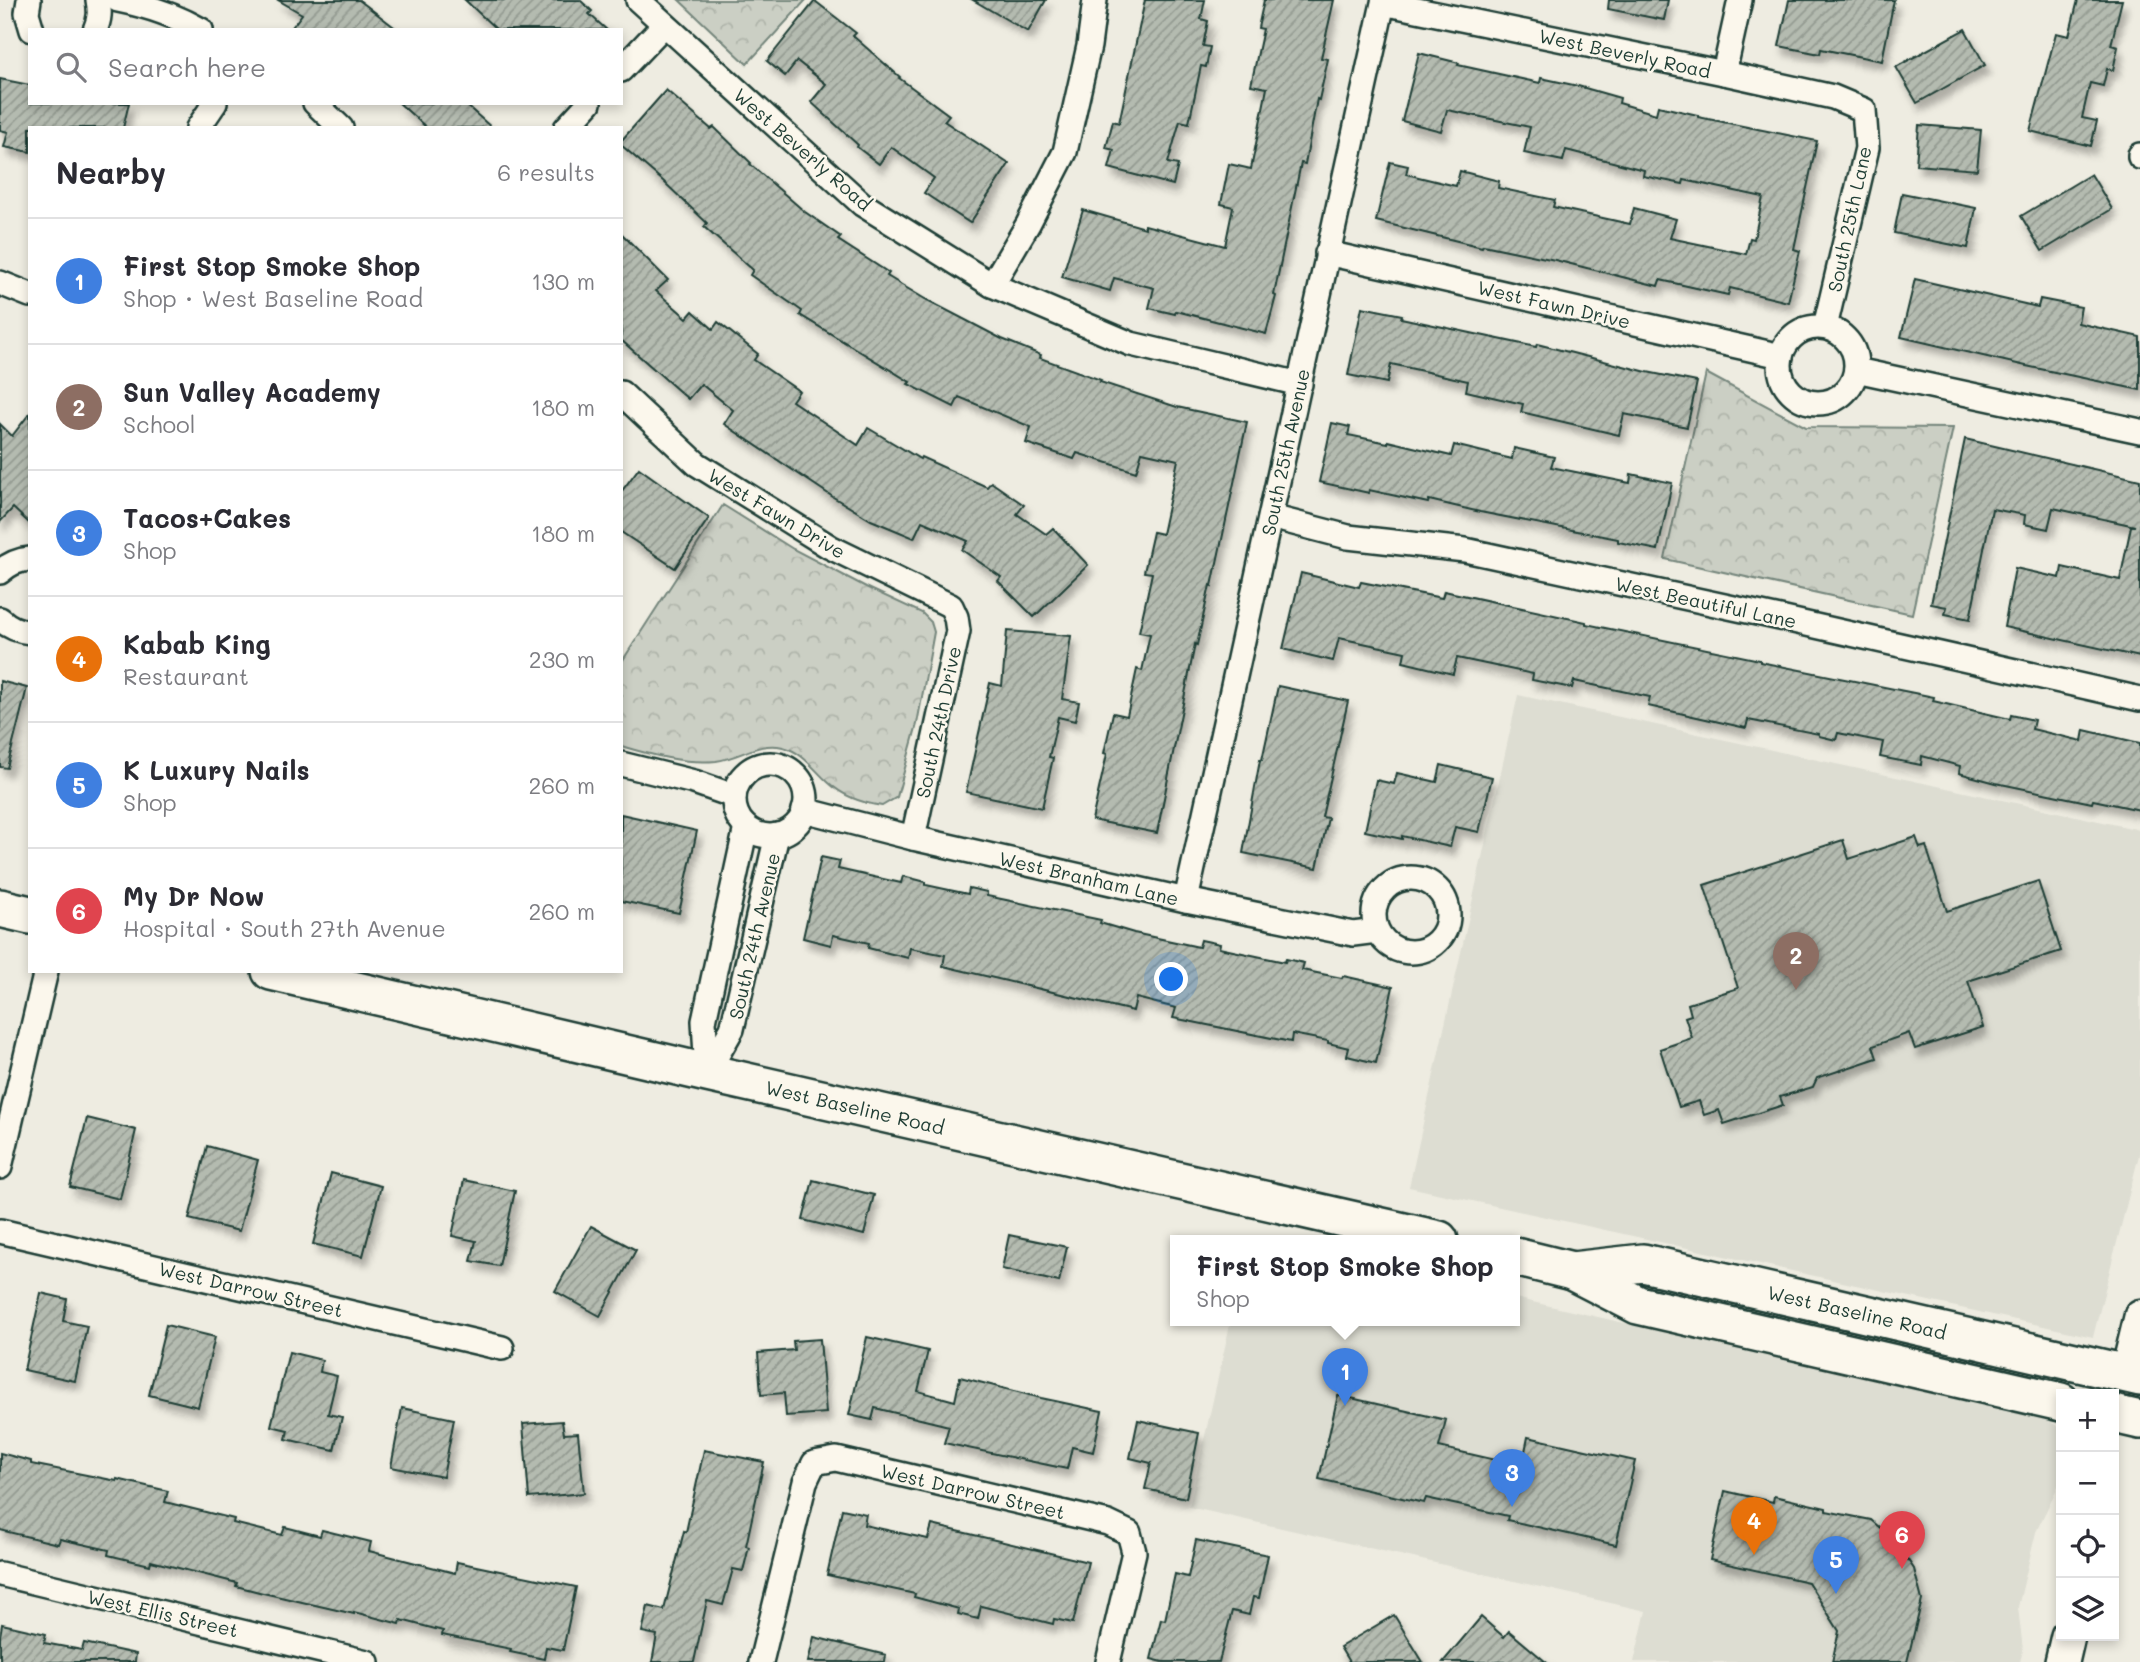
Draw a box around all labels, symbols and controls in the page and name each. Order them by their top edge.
street label: West Beverly Road [1537,23,1713,83]
search box [28,28,623,105]
icon: search [52,48,90,86]
text: Search here [108,50,266,84]
street label: West Beverly Road [729,82,877,216]
street label: South 25th Lane [1821,144,1877,294]
text: Nearby [56,152,166,192]
text: 6 results [497,157,595,187]
text: First Stop Smoke Shop [123,249,420,283]
text: 1 [74,266,84,296]
text: 130 m [531,266,595,296]
street label: West Fawn Drive [1475,274,1633,334]
text: Shop · West Baseline Road [123,283,423,313]
street label: South 25th Avenue [1255,366,1315,538]
text: Sun Valley Academy [123,375,381,409]
text: 2 [73,392,85,422]
text: 180 m [531,392,595,422]
text: School [123,409,196,439]
street label: West Fawn Drive [704,462,850,564]
text: Tacos+Cakes [123,501,291,535]
text: 3 [72,518,86,548]
text: 180 m [531,518,595,548]
text: Shop [123,535,177,565]
street label: West Beautiful Lane [1613,571,1799,633]
text: Kabab King [123,627,271,661]
text: 4 [72,644,86,674]
text: 230 m [529,644,595,674]
street label: South 24th Drive [910,644,966,800]
text: Restaurant [123,661,249,691]
text: K Luxury Nails [123,753,310,787]
text: 5 [72,770,86,800]
text: 260 m [528,770,595,800]
text: Shop [123,787,177,817]
street label: West Branham Lane [997,845,1181,911]
street label: South 24th Avenue [723,850,785,1022]
text: My Dr Now [123,879,265,913]
text: 6 [72,896,86,926]
text: 260 m [528,896,595,926]
text: Hospital · South 27th Avenue [123,913,446,943]
pin: 2 [1773,932,1819,990]
your location [1154,962,1188,996]
street label: West Baseline Road [763,1074,947,1140]
popup [1170,1235,1520,1326]
text: First Stop Smoke Shop [1196,1249,1494,1283]
street label: West Darrow Street [156,1256,346,1322]
street label: West Baseline Road [1765,1279,1949,1345]
text: Shop [1196,1283,1250,1313]
pin: 1 [1322,1348,1368,1406]
map controls [2056,1389,2119,1641]
button: + [2056,1389,2119,1452]
pin: 3 [1489,1449,1535,1507]
button: − [2056,1452,2119,1515]
street label: West Darrow Street [878,1458,1068,1524]
pin: 4 [1731,1497,1777,1555]
pin: 6 [1879,1511,1925,1569]
button: locate [2056,1515,2119,1578]
pin: 5 [1813,1536,1859,1594]
button: layers [2056,1578,2119,1641]
street label: West Ellis Street [85,1583,241,1643]

